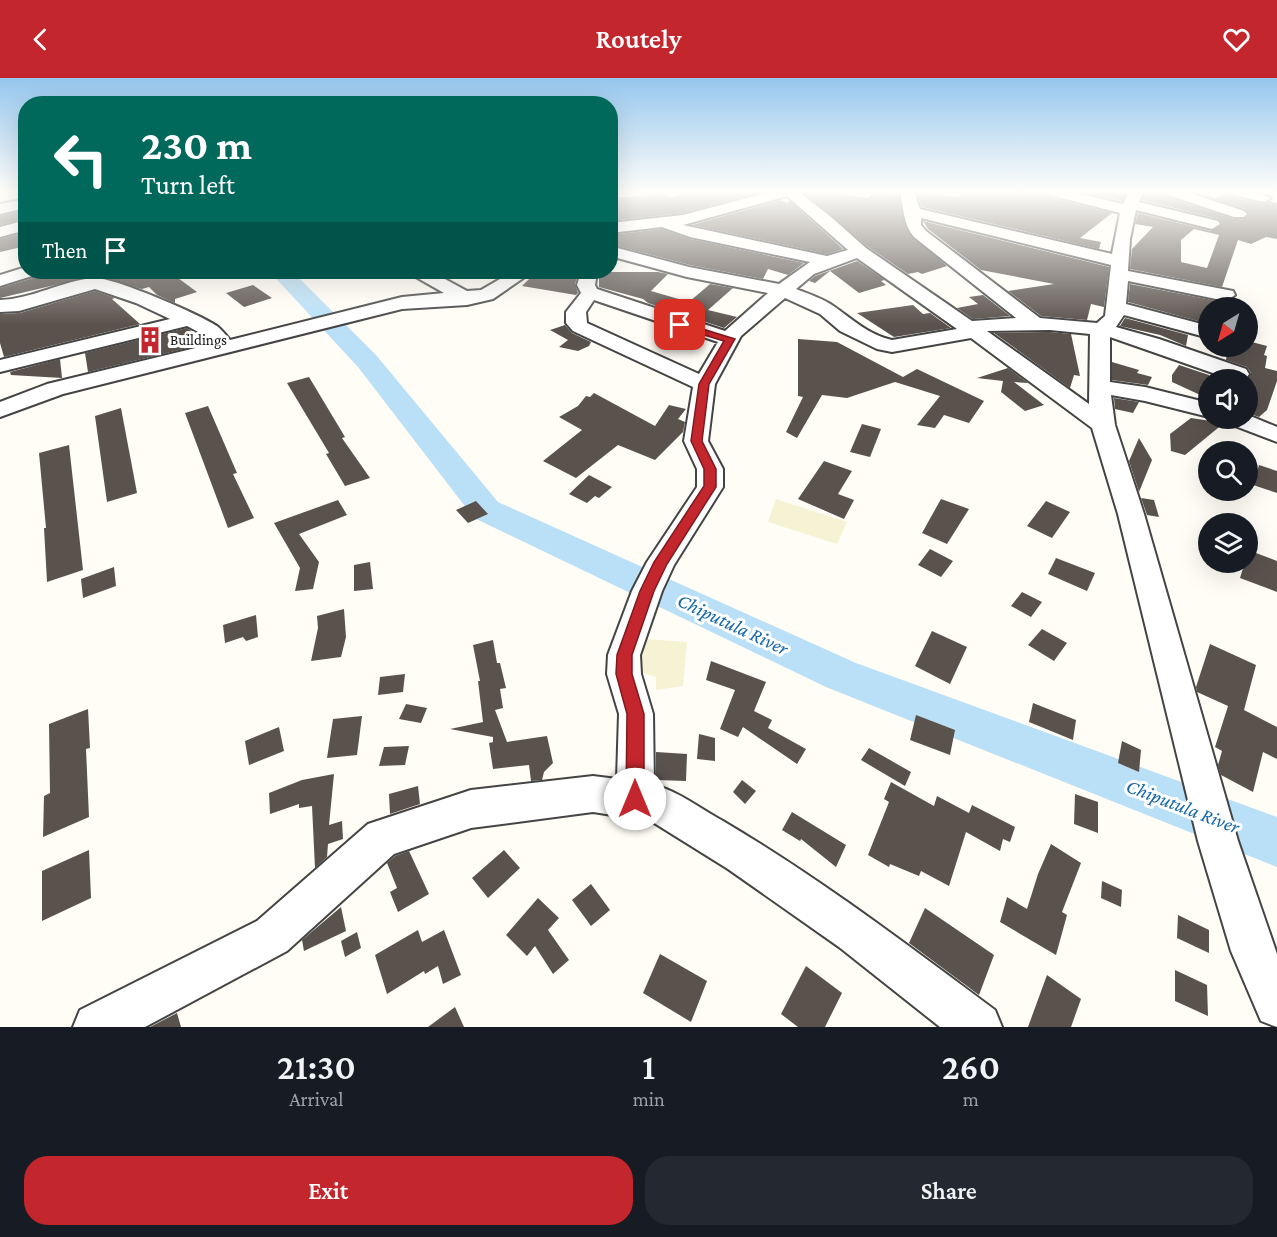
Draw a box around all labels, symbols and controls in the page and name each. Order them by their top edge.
icon: back [24,23,57,56]
icon: heart [1220,23,1253,56]
text: Routely [595,24,682,54]
icon: left [42,120,120,198]
text: 230 m [141,121,252,168]
text: Turn left [141,170,235,200]
icon: arrive [99,234,132,267]
text: Then [42,238,87,263]
north arrow [1198,297,1258,357]
map controls [1198,297,1258,573]
pin [654,299,705,350]
icon: arrive [663,308,696,341]
building icon: Buildings [135,325,165,355]
place label: Buildings [170,332,227,349]
button: sound [1198,369,1258,429]
button: search [1198,441,1258,501]
button: layers [1198,513,1258,573]
water label: Chiputula River [674,589,793,661]
position arrow [603,767,667,831]
water label: Chiputula River [1123,774,1244,839]
text: 21:30 [277,1047,356,1087]
text: 1 [642,1047,655,1087]
text: 260 [942,1047,1000,1087]
text: Arrival [289,1088,344,1110]
text: min [633,1088,665,1110]
text: m [963,1088,979,1110]
button: Exit [24,1156,633,1225]
button: Share [645,1156,1253,1225]

